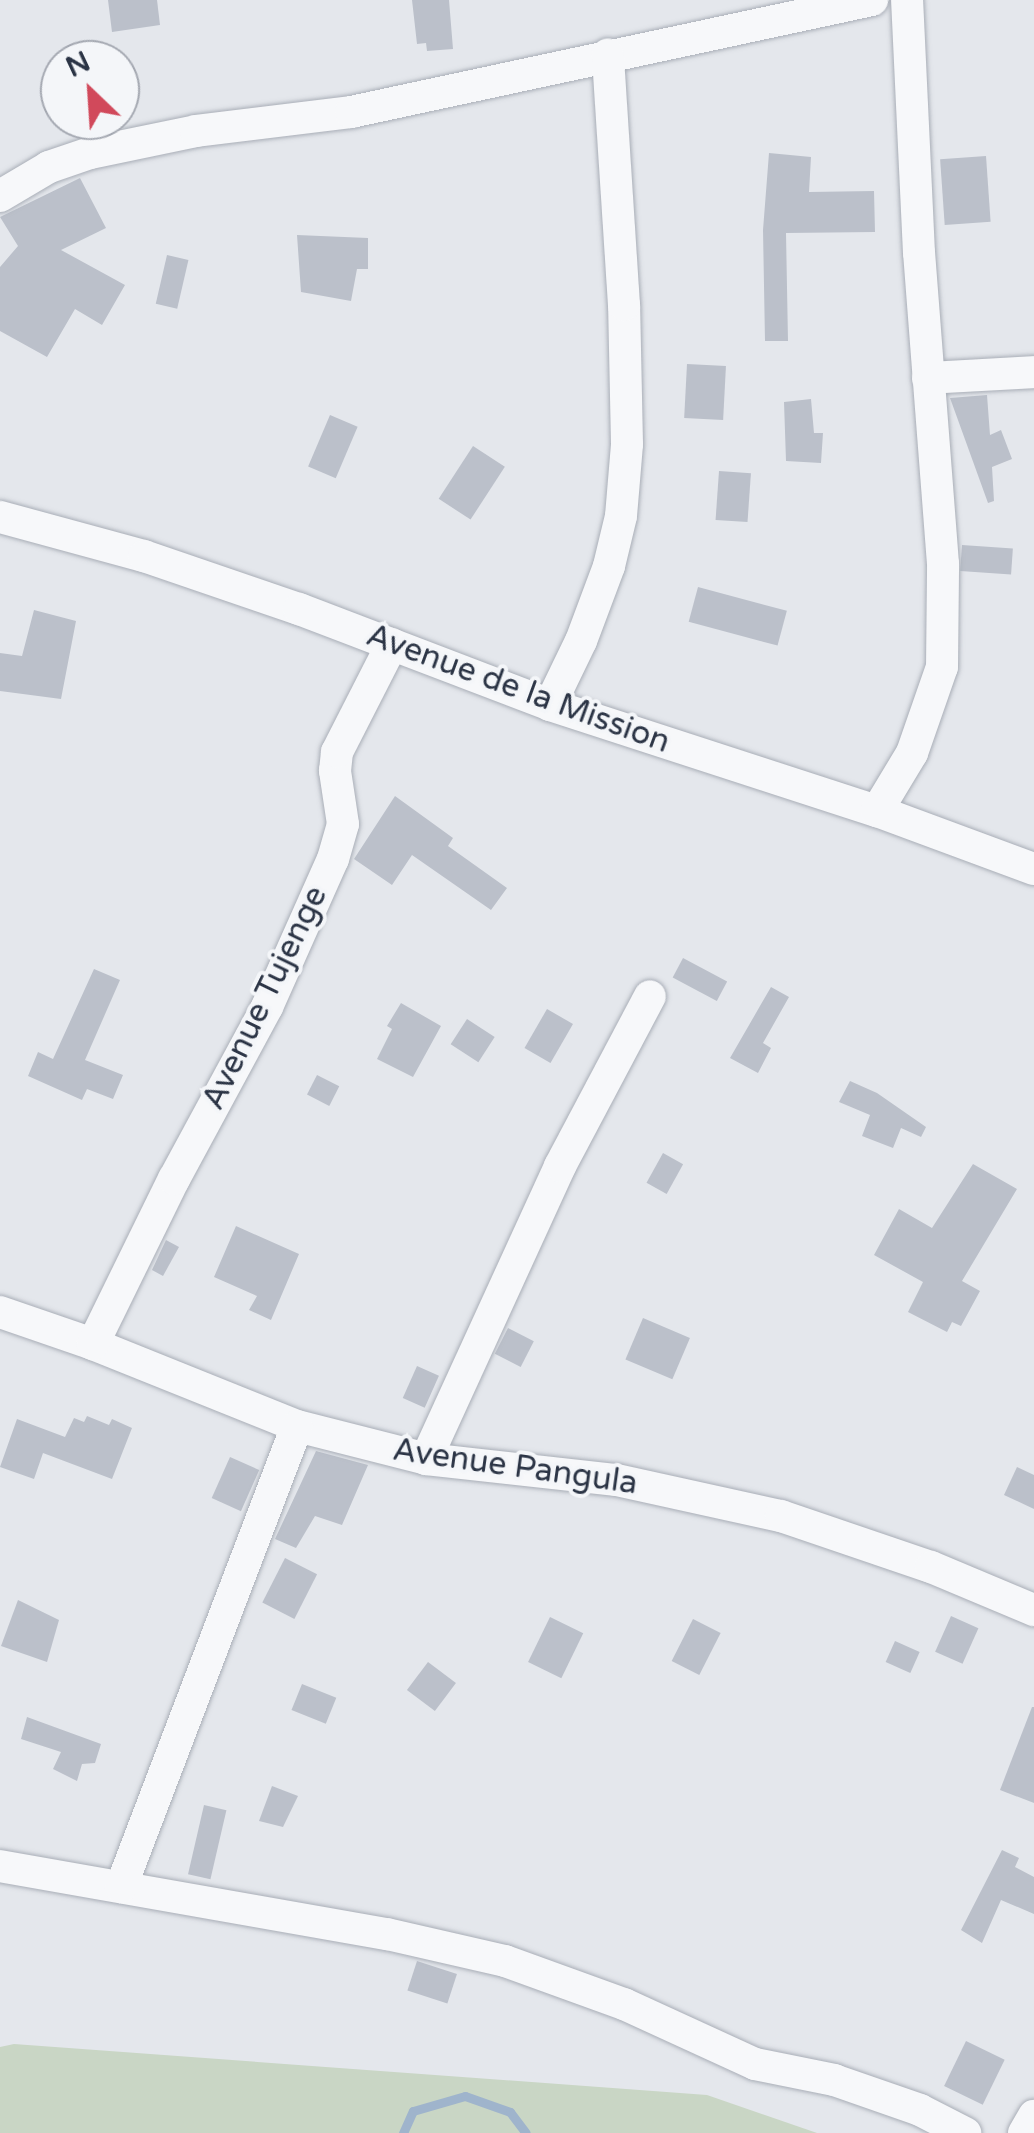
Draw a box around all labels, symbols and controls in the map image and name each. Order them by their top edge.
north arrow [40,40,140,140]
text: N [61,44,96,85]
street label: Avenue de la Mission [361,616,675,762]
street label: Avenue Tujenge [194,880,336,1116]
street label: Avenue Pangula [390,1431,640,1503]

